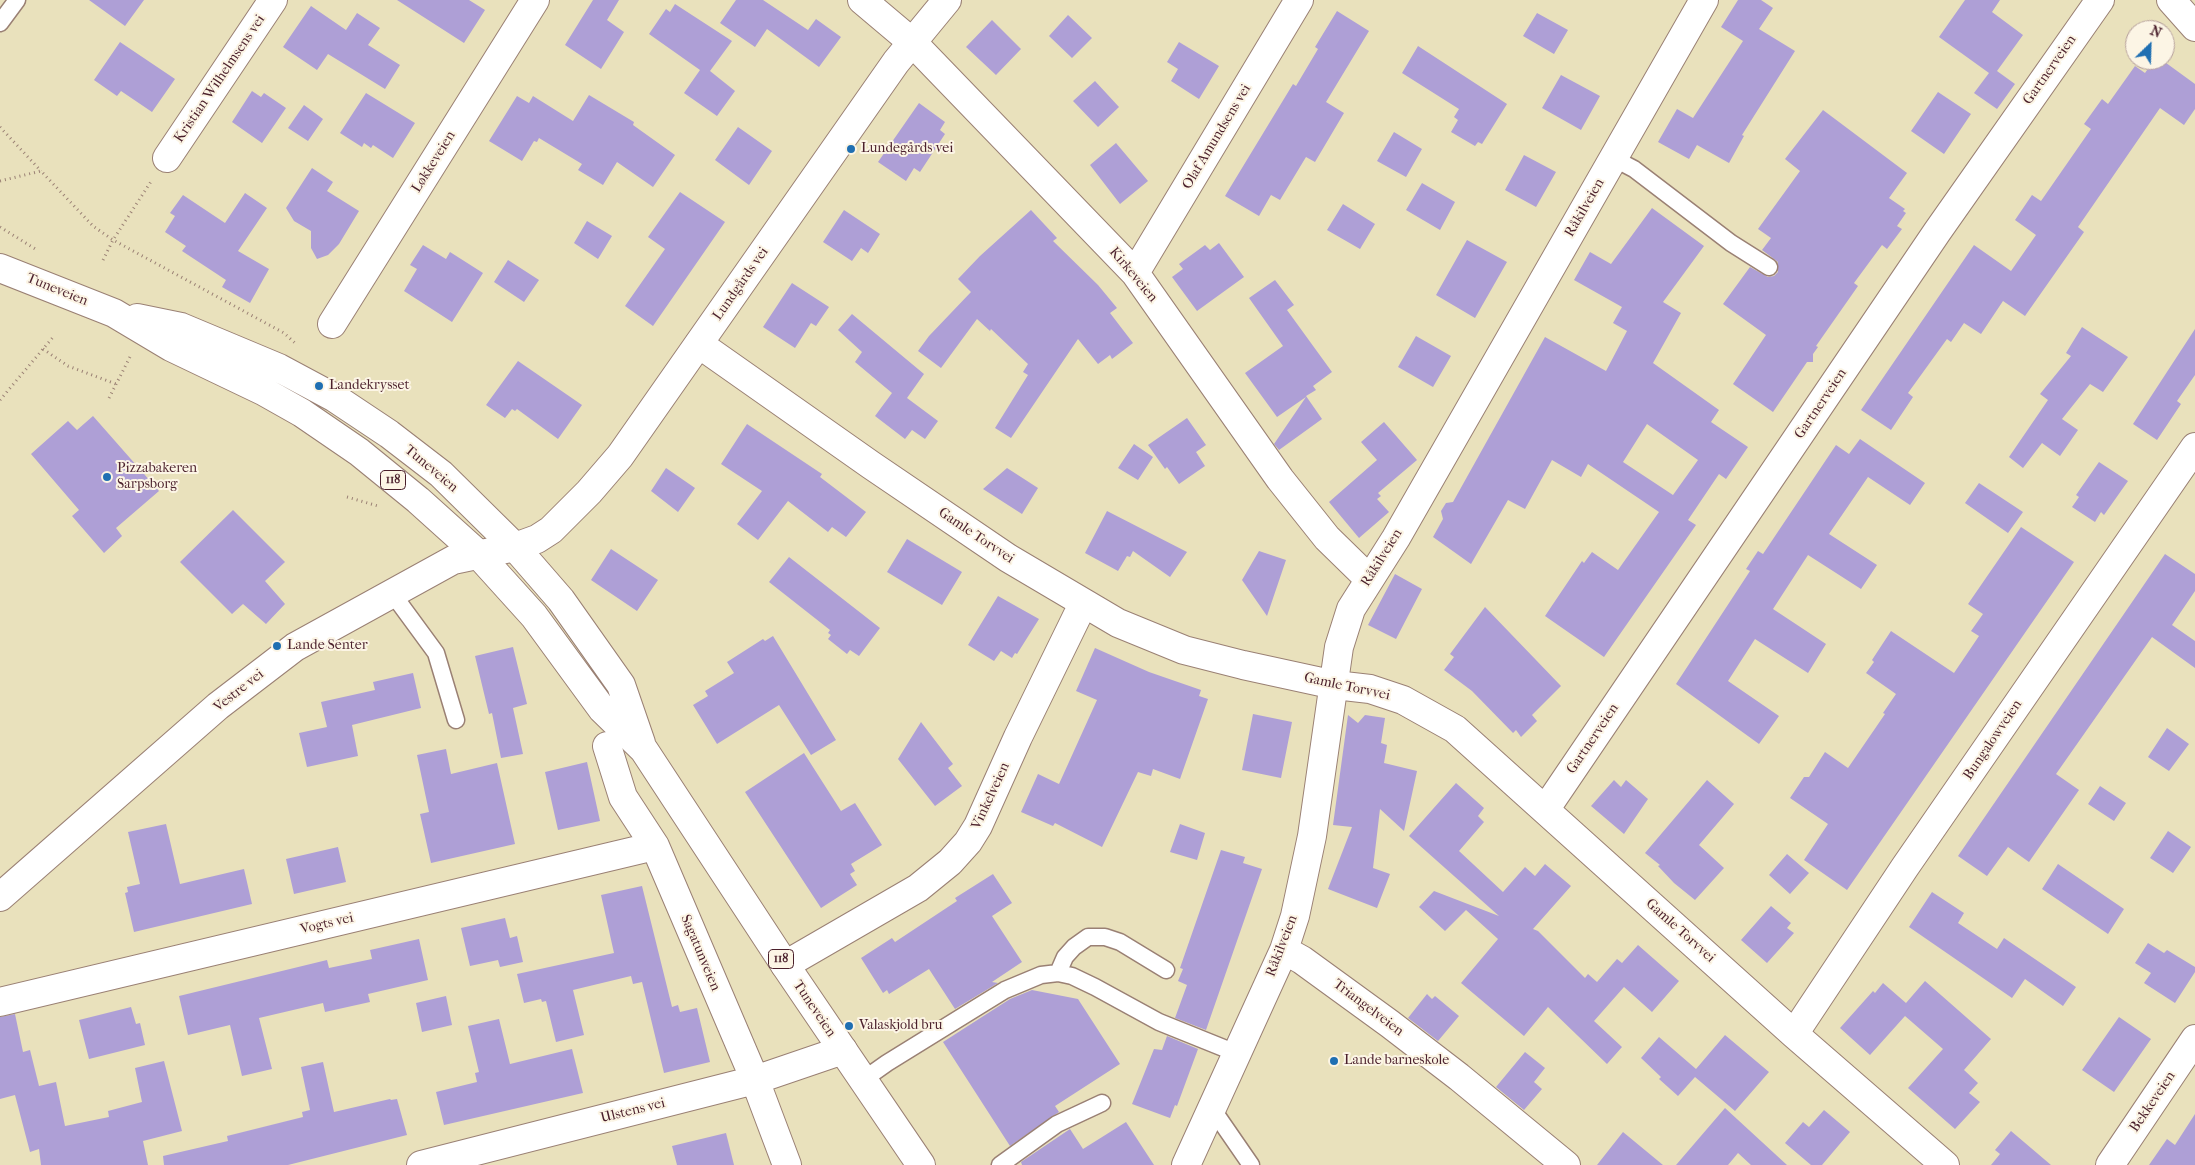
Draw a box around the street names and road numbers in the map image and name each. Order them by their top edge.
street label: Kristian Wilhelmsens vei [171,12,269,146]
street label: Gartnerveien [2020,32,2080,108]
street label: Olaf Amundsens vei [1179,81,1255,193]
street label: Løkkeveien [409,128,459,196]
street label: Råkilveien [1562,176,1608,240]
street label: Lundgårds vei [710,244,772,324]
street label: Kirkeveien [1105,244,1161,306]
street label: Tuneveien [24,270,90,310]
street label: Gartnerveien [1791,366,1851,442]
street label: Tuneveien [401,442,461,496]
road number: 118 [380,470,406,490]
street label: Gamle Torvvei [935,505,1017,567]
street label: Råkilveien [1358,526,1406,590]
street label: Vestre vei [211,666,267,716]
street label: Gamle Torvvei [1302,670,1392,704]
street label: Bungalowveien [1960,697,2026,783]
street label: Gartnerveien [1563,701,1623,777]
street label: Vinkelveien [968,760,1014,832]
street label: Gamle Torvvei [1642,895,1718,967]
street label: Vogts vei [299,910,355,938]
street label: Sagatunveien [676,912,724,994]
street label: Råkilveien [1263,913,1301,979]
road number: 118 [768,950,794,969]
street label: Triangelveien [1329,976,1407,1040]
street label: Tuneveien [789,978,839,1040]
street label: Bekkeveien [2127,1068,2179,1136]
street label: Ulstens vei [599,1095,667,1127]

